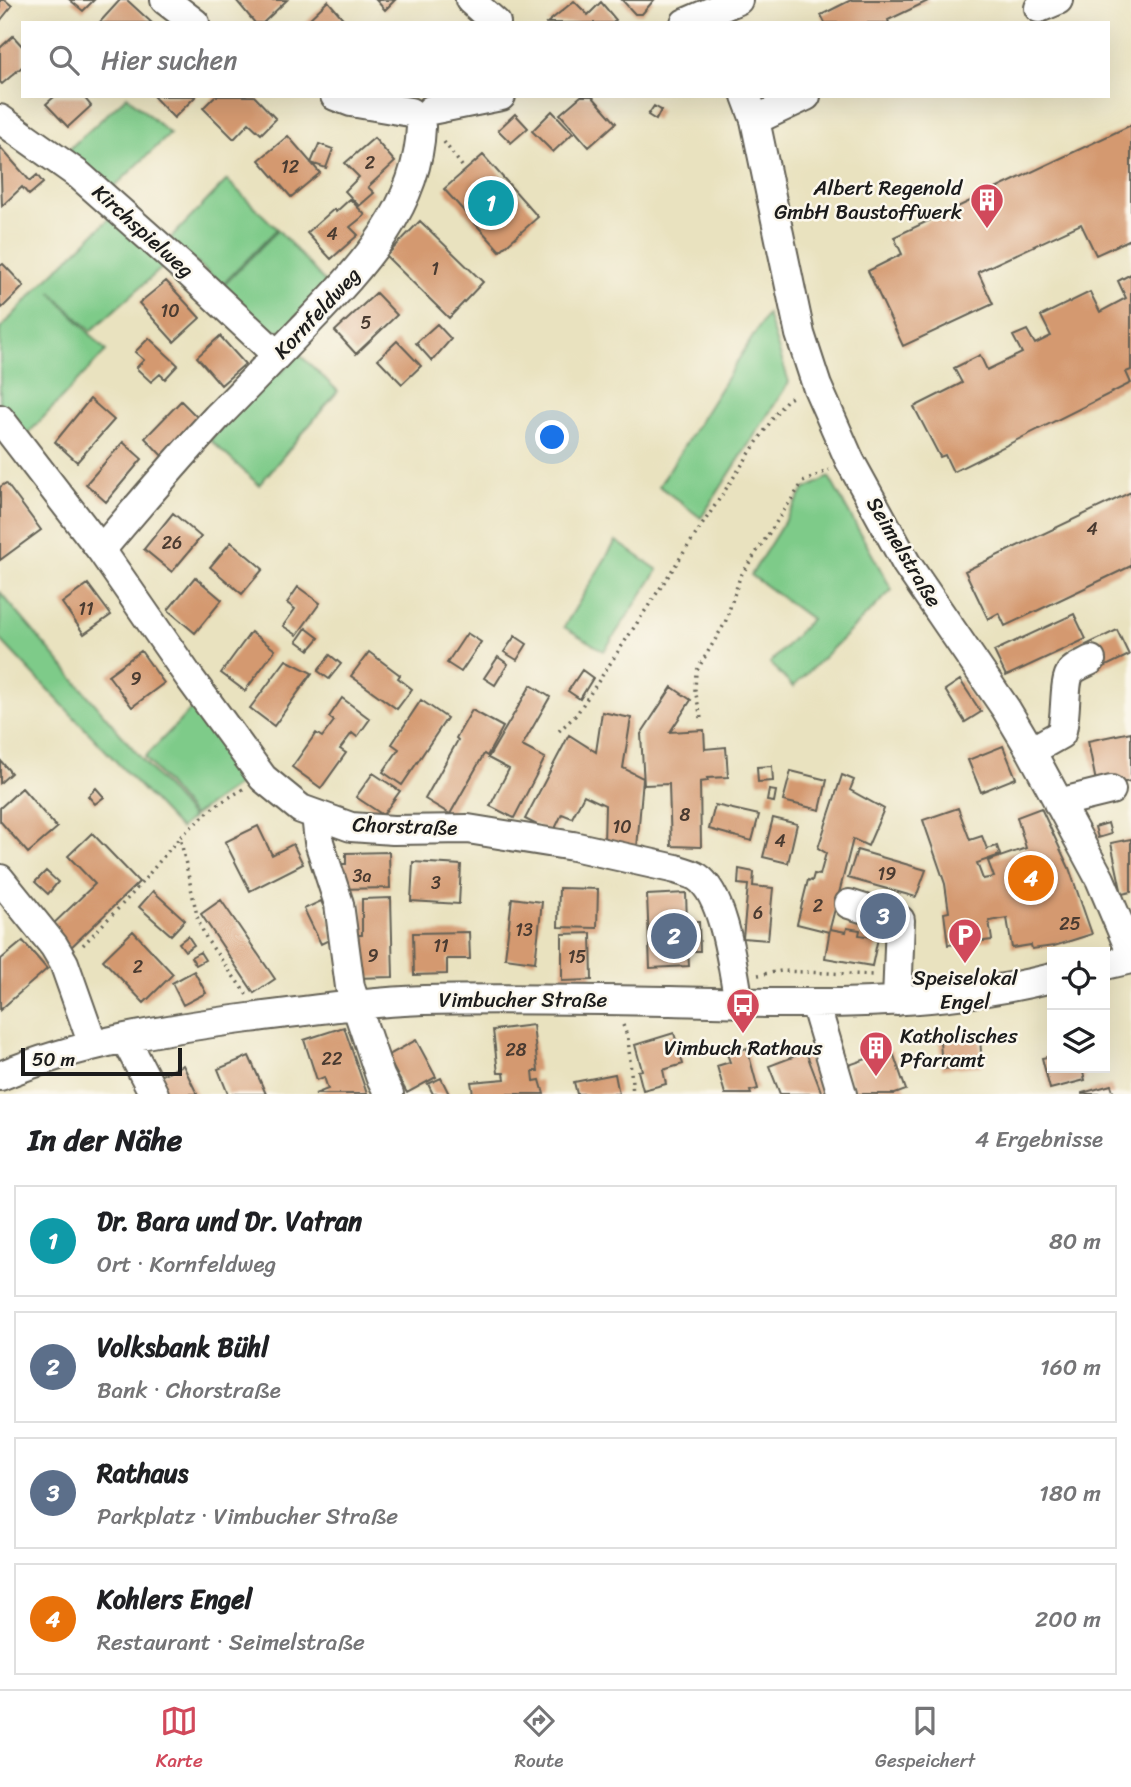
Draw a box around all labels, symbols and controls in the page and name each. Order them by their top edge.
search box [21,21,1110,98]
text: Hier suchen [101,37,237,83]
icon: search [45,41,83,79]
house number: 2 [365,147,375,179]
house number: 12 [281,151,299,183]
place label: Albert Regenold GmbH Baustoffwerk [774,169,964,231]
street label: Kirchspielweg [83,174,203,288]
pin: 1 [468,177,514,229]
building icon: Albert Regenold GmbH Baustoffwerk [968,181,1006,230]
house number: 4 [326,218,338,250]
house number: 1 [431,253,439,285]
street label: Kornfeldweg [264,258,371,368]
house number: 10 [160,295,180,327]
house number: 5 [361,307,372,339]
your location [535,420,569,454]
street label: Seimelstraße [856,489,952,615]
house number: 4 [1086,513,1098,545]
house number: 26 [162,527,182,559]
house number: 11 [78,593,94,625]
house number: 9 [130,663,142,695]
house number: 8 [680,799,691,831]
street label: Chorstraße [352,805,458,847]
house number: 10 [612,811,632,843]
house number: 4 [774,825,786,857]
pin: 4 [1008,852,1054,904]
house number: 19 [878,858,896,890]
house number: 3a [353,860,371,892]
house number: 3 [431,867,441,899]
house number: 2 [813,890,823,922]
pin: 3 [860,890,906,942]
house number: 6 [753,897,763,929]
house number: 25 [1059,908,1081,940]
pin: 2 [651,910,697,962]
house number: 13 [515,914,533,946]
parking icon: Speiselokal Engel [946,916,984,965]
house number: 11 [433,930,449,962]
house number: 9 [367,940,379,972]
house number: 15 [568,941,586,973]
map controls [1047,947,1110,1073]
button: locate [1047,947,1110,1010]
house number: 2 [133,951,143,983]
place label: Speiselokal Engel [913,959,1019,1021]
street label: Vimbucher Straße [439,981,608,1019]
bus stop icon: Vimbuch Rathaus [724,986,762,1035]
button: layers [1047,1010,1110,1073]
place label: Katholisches Pfarramt [900,1017,1018,1079]
place label: Vimbuch Rathaus [664,1029,823,1067]
building icon: Katholisches Pfarramt [857,1029,895,1078]
house number: 28 [505,1034,527,1066]
text: 50 m [32,1043,75,1076]
house number: 22 [322,1043,342,1075]
scale bar [21,1045,182,1077]
text: In der Nähe [28,1113,182,1167]
text: 4 Ergebnisse [975,1119,1103,1160]
text: Dr. Bara und Dr. Vatran [97,1198,362,1244]
text: 1 [48,1221,58,1262]
text: 80 m [1049,1221,1101,1262]
text: Ort · Kornfeldweg [97,1244,276,1285]
text: Volksbank Bühl [97,1324,269,1370]
text: 2 [46,1347,60,1388]
text: 160 m [1040,1347,1101,1388]
text: Bank · Chorstraße [97,1370,281,1411]
text: Rathaus [97,1450,188,1496]
text: 3 [47,1473,59,1514]
text: 180 m [1039,1473,1101,1514]
text: Parkplatz · Vimbucher Straße [97,1496,398,1537]
text: Kohlers Engel [97,1576,252,1622]
text: 4 [46,1599,60,1640]
text: 200 m [1035,1599,1101,1640]
text: Restaurant · Seimelstraße [97,1622,365,1663]
tab: Karte [156,1702,203,1777]
tab: Route [515,1702,563,1777]
tab: Gespeichert [875,1702,975,1777]

